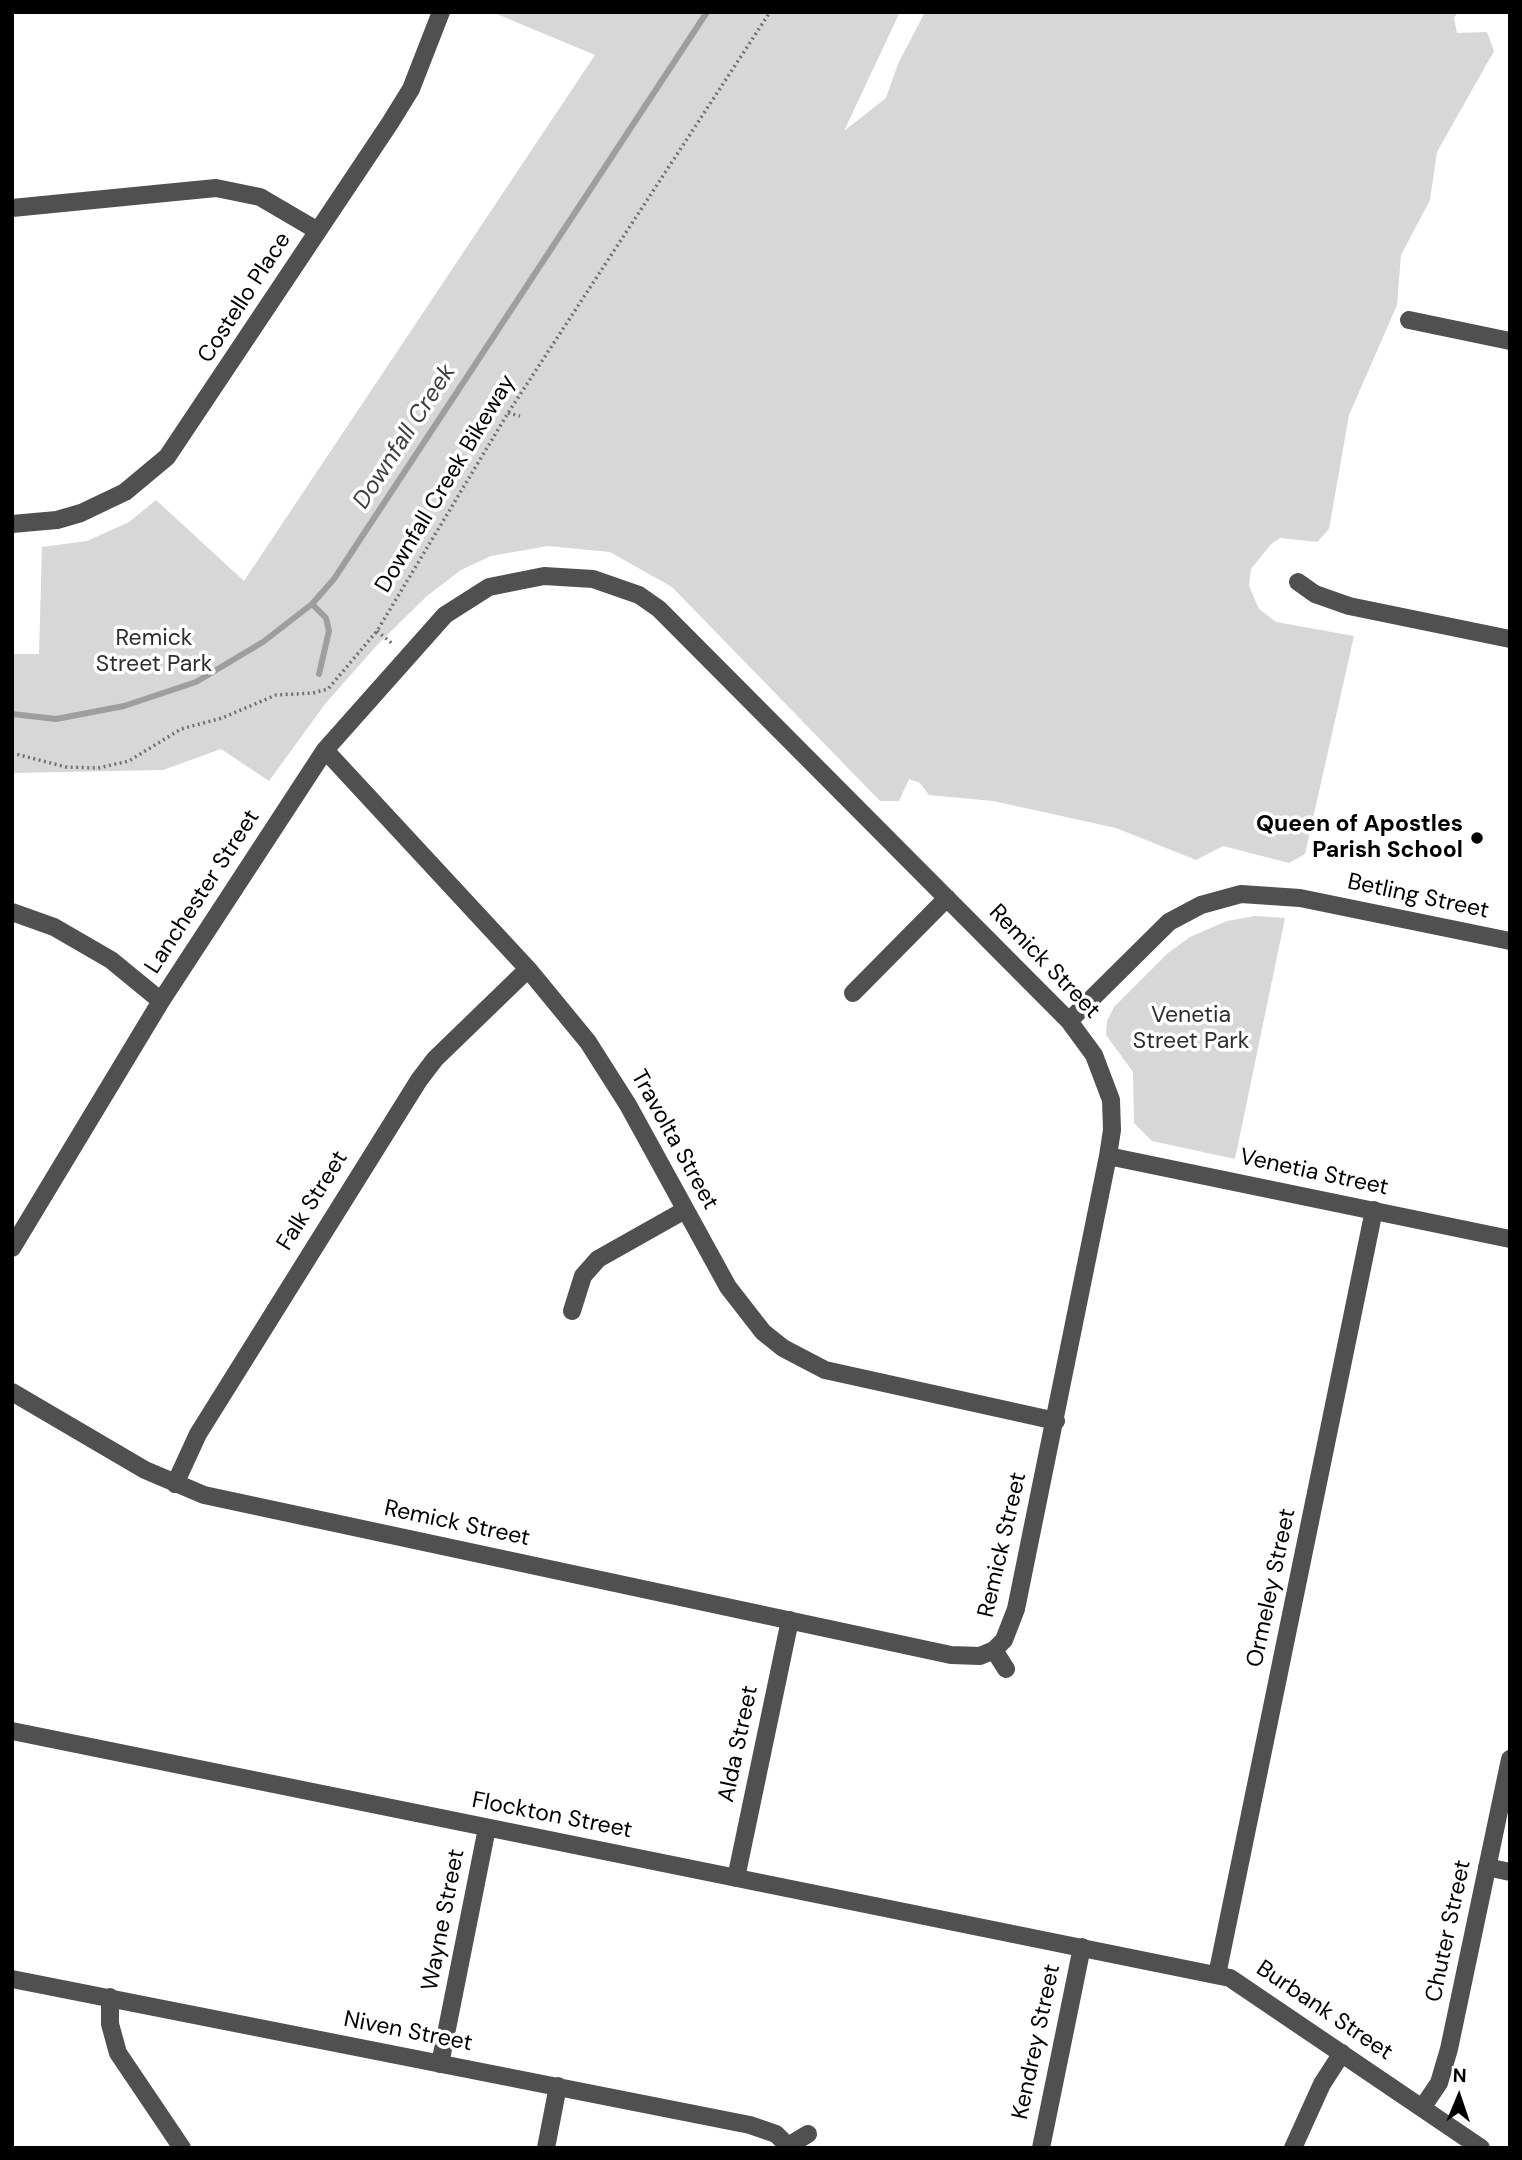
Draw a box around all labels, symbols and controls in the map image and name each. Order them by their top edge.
street label: Costello Place [193,228,297,368]
water label: Downfall Creek [348,359,462,515]
street label: Downfall Creek Bikeway [370,370,522,598]
park label: Remick Street Park [96,625,212,679]
street label: Lanchester Street [140,805,266,979]
place label: Queen of Apostles Parish School [1256,811,1463,865]
marker: Queen of Apostles Parish School [1469,830,1485,846]
street label: Betling Street [1345,869,1491,925]
street label: Remick Street [983,899,1105,1025]
park label: Venetia Street Park [1133,1002,1249,1056]
street label: Travolta Street [624,1065,724,1215]
street label: Venetia Street [1237,1144,1391,1202]
street label: Falk Street [272,1146,354,1256]
street label: Remick Street [973,1470,1033,1620]
street label: Remick Street [382,1495,532,1553]
street label: Ormeley Street [1242,1506,1302,1670]
street label: Alda Street [713,1683,765,1805]
street label: Flockton Street [470,1787,634,1845]
street label: Wayne Street [417,1847,471,1993]
street label: Chuter Street [1420,1857,1478,2005]
street label: Burbank Street [1251,1955,1397,2067]
street label: Kendrey Street [1007,1962,1067,2122]
street label: Niven Street [341,2006,475,2058]
north arrow [1424,2062,1494,2132]
text: N [1452,2063,1467,2088]

